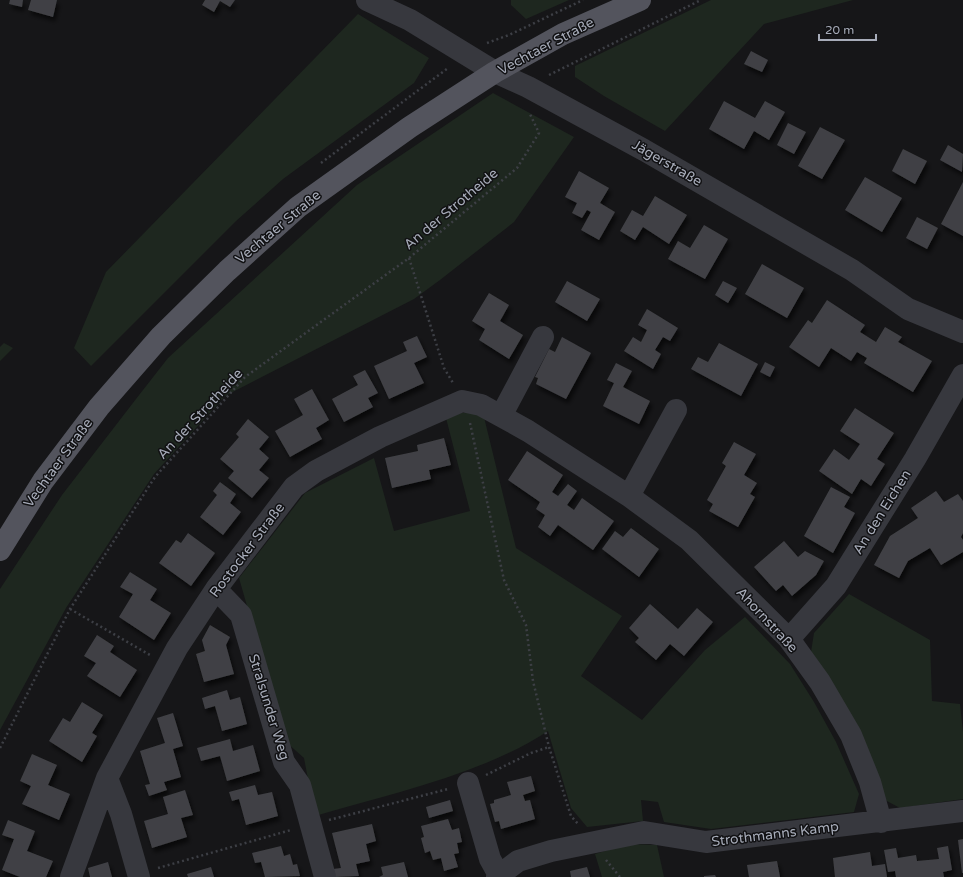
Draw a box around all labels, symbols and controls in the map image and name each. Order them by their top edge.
street label: Vechtaer Straße [495,14,597,78]
scale bar [819,16,876,42]
text: 20 m [825,23,854,37]
street label: Jägerstraße [629,136,705,190]
street label: An der Strotheide [400,165,502,253]
street label: Vechtaer Straße [232,186,324,268]
street label: An der Strotheide [154,365,246,463]
street label: Vechtaer Straße [20,415,96,511]
street label: An den Eichen [849,467,915,557]
street label: Rostocker Straße [206,499,288,601]
street label: Ahornstraße [732,584,802,656]
street label: Stralsunder Weg [245,652,293,762]
street label: Strothmanns Kamp [710,818,840,850]

